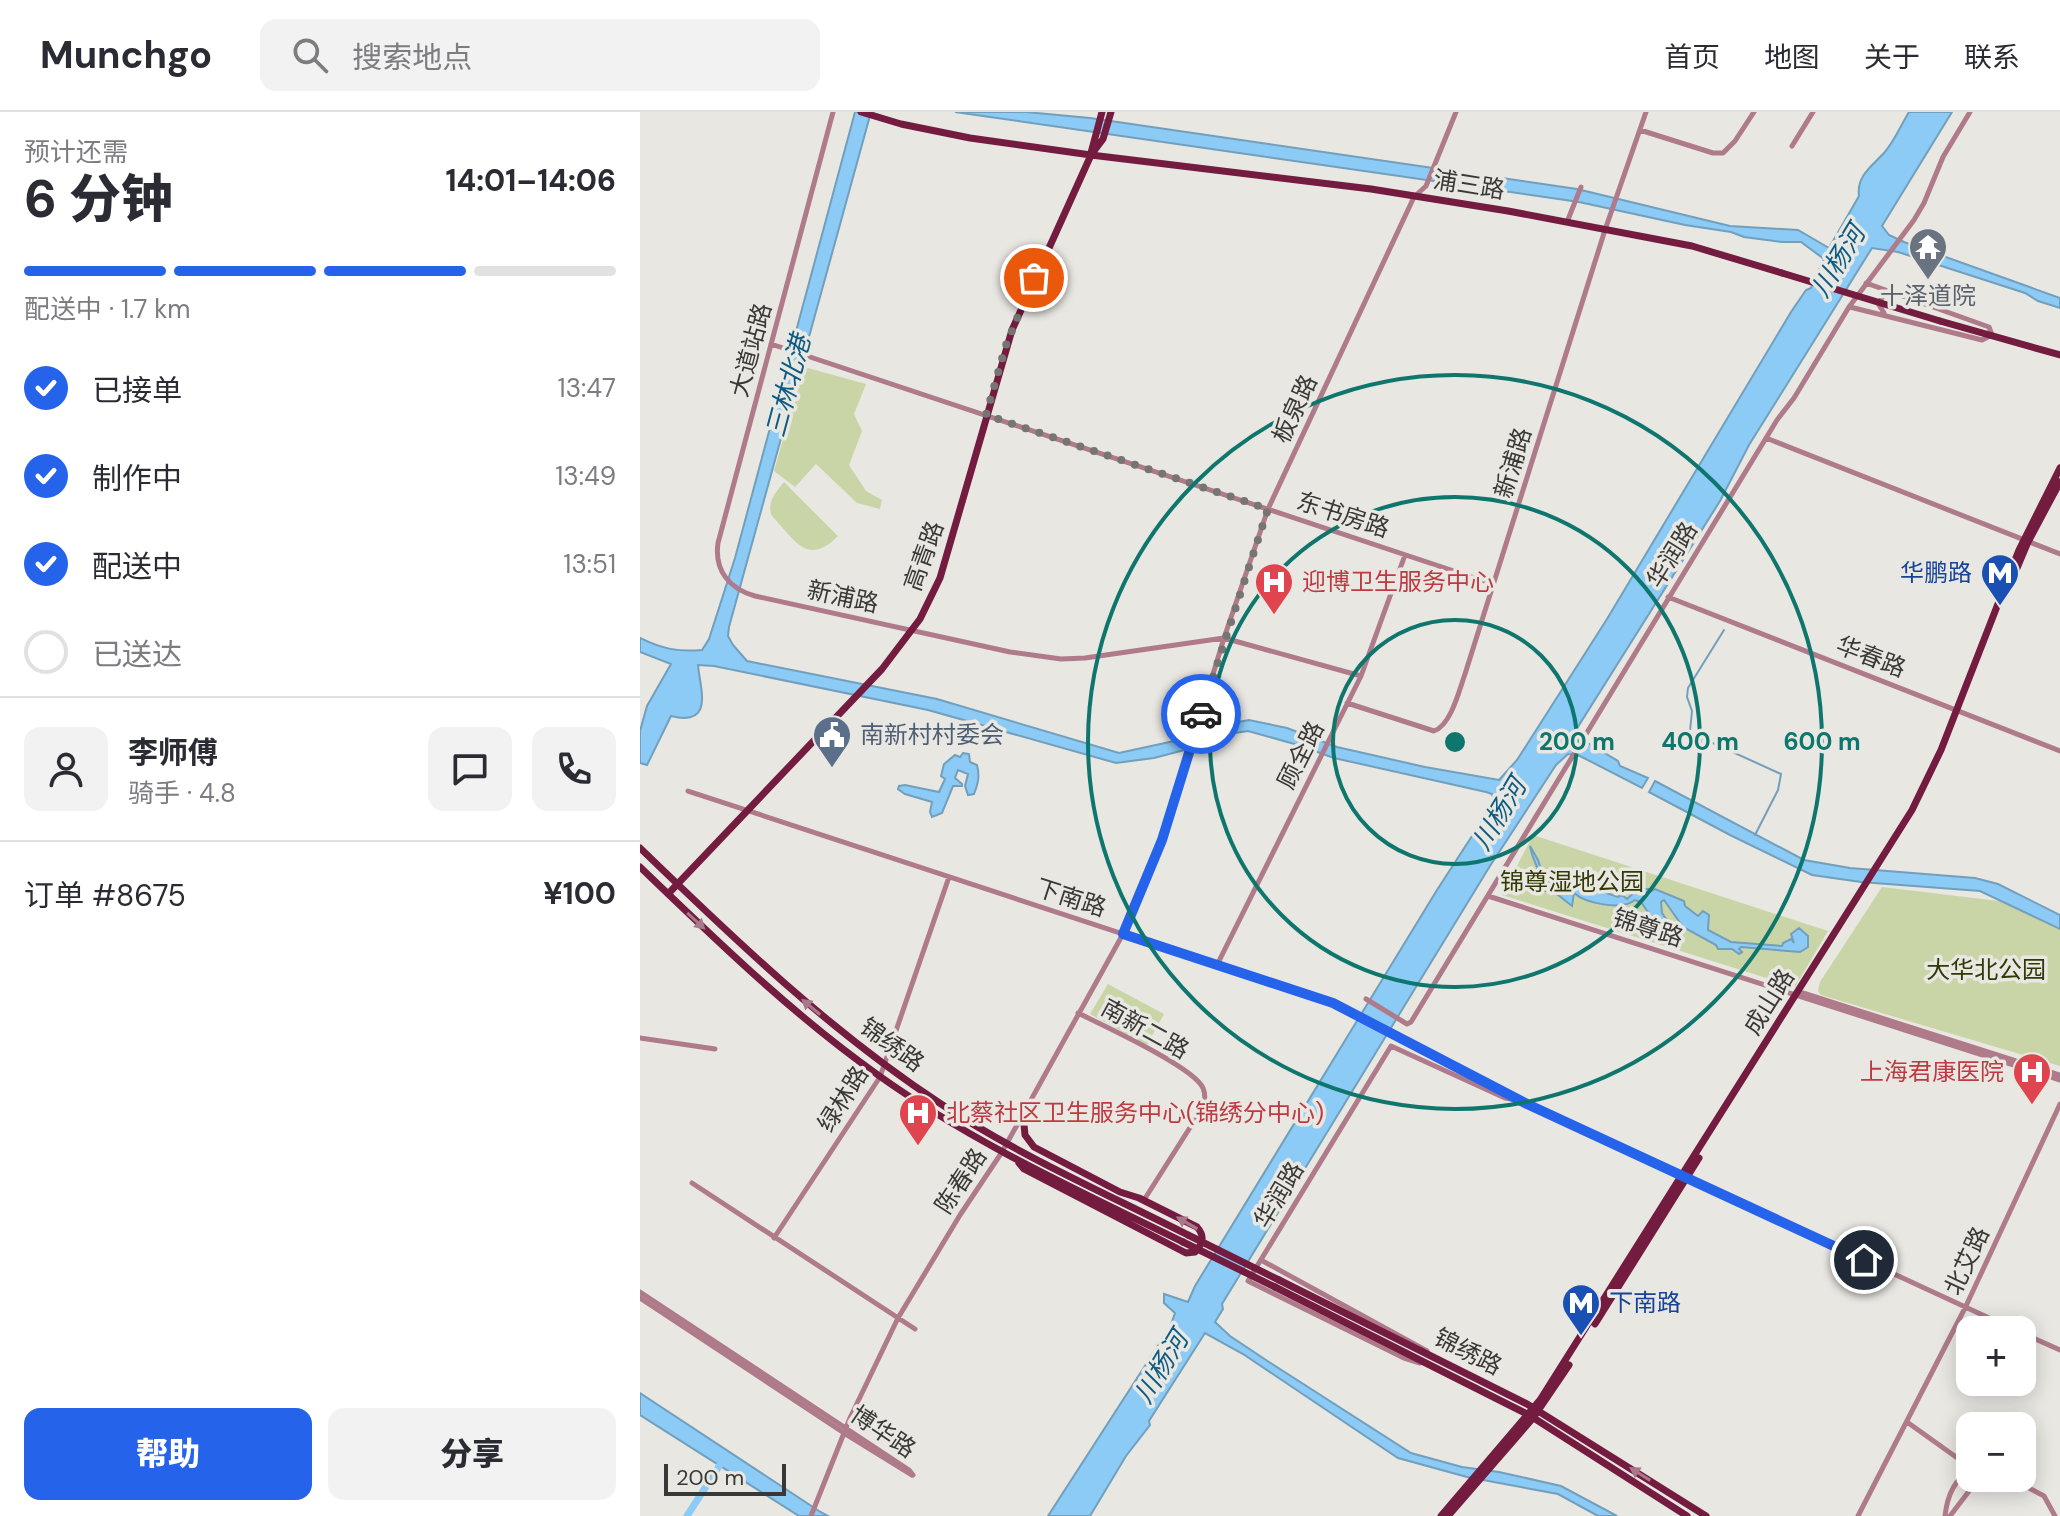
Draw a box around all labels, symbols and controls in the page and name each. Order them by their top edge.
search box [260,19,820,91]
text: Munchgo [40,30,212,80]
icon: search [288,33,332,77]
text: 搜索地点 [352,38,472,77]
text: 首页 [1664,39,1720,76]
text: 地图 [1764,39,1820,76]
text: 关于 [1864,39,1920,76]
text: 联系 [1964,39,2020,76]
text: 预计还需 [24,135,128,169]
text: 14:01–14:06 [446,161,616,200]
street label: 浦三路 [1431,164,1507,205]
text: 6 分钟 [24,165,173,233]
water label: 川杨河 [1803,215,1875,303]
temple icon: 十泽道院 [1907,226,1949,281]
pin [1000,244,1068,312]
icon: bag [1012,256,1056,300]
place label: 十泽道院 [1880,280,1976,311]
text: 配送中 · 1.7 km [24,292,191,326]
street label: 大道站路 [723,299,778,400]
water label: 三林北港 [758,328,819,441]
icon: check [24,366,68,410]
street label: 板泉路 [1265,370,1324,448]
text: 已接单 [92,371,182,410]
text: 13:47 [558,371,616,405]
street label: 新浦路 [1487,424,1538,502]
icon: check [24,454,68,498]
text: 制作中 [92,459,182,498]
text: 13:49 [555,459,616,493]
street label: 东书房路 [1293,485,1394,544]
street label: 华润路 [1639,516,1704,593]
street label: 高青路 [897,517,950,595]
icon: check [24,542,68,586]
text: 配送中 [92,547,182,586]
text: 13:51 [563,547,616,581]
metro station icon: 华鹏路 [1979,552,2021,607]
place label: 华鹏路 [1900,557,1972,588]
hospital icon: 迎博卫生服务中心 [1253,561,1295,616]
place label: 迎博卫生服务中心 [1302,566,1494,597]
street label: 新浦路 [805,574,882,619]
street label: 华春路 [1832,629,1910,684]
text: 已送达 [92,635,182,674]
courier [1161,674,1241,754]
icon: car [1179,692,1223,736]
public building icon: 南新村村委会 [811,714,853,769]
street label: 顾全路 [1270,716,1331,794]
place label: 南新村村委会 [860,719,1004,750]
text: 200 m [1539,726,1615,757]
text: 400 m [1661,726,1739,757]
text: 600 m [1783,726,1861,757]
button: person [24,727,108,811]
button: chat [428,727,512,811]
button: phone [532,727,616,811]
centre of rings [1441,728,1469,756]
text: 李师傅 [128,733,218,772]
water label: 川杨河 [1464,768,1536,856]
text: 骑手 · 4.8 [128,776,236,810]
park label: 锦尊湿地公园 [1500,866,1644,897]
street label: 下南路 [1032,872,1110,923]
text: ¥100 [543,874,616,913]
text: 订单 #8675 [24,876,186,915]
street label: 锦尊路 [1609,902,1687,953]
one-way arrow [687,911,706,929]
park label: 大华北公园 [1926,954,2046,985]
street label: 成山路 [1736,963,1801,1040]
street label: 南新二路 [1096,992,1195,1065]
one-way arrow [801,999,821,1016]
street label: 锦绣路 [854,1011,931,1078]
hospital icon: 上海君康医院 [2011,1051,2053,1106]
place label: 上海君康医院 [1860,1056,2004,1087]
street label: 绿林路 [810,1060,875,1137]
hospital icon: 北蔡社区卫生服务中心(锦绣分中心) [897,1092,939,1147]
place label: 北蔡社区卫生服务中心(锦绣分中心) [946,1097,1324,1128]
street label: 陈春路 [928,1142,993,1219]
street label: 华润路 [1247,1156,1310,1234]
one-way arrow [1176,1216,1198,1230]
street label: 北艾路 [1937,1222,1996,1300]
pin [1830,1226,1898,1294]
icon: home [1842,1238,1886,1282]
metro station icon: 下南路 [1560,1282,1602,1337]
place label: 下南路 [1609,1287,1681,1318]
map controls [1956,1316,2036,1492]
button: + [1956,1316,2036,1396]
water label: 川杨河 [1126,1321,1198,1409]
street label: 锦绣路 [1429,1321,1507,1382]
street label: 博华路 [845,1399,922,1465]
button: 帮助 [24,1408,312,1500]
button: 分享 [328,1408,616,1500]
button: − [1956,1412,2036,1492]
scale bar [664,1460,786,1496]
text: 200 m [676,1463,744,1492]
one-way arrow [1629,1467,1651,1481]

